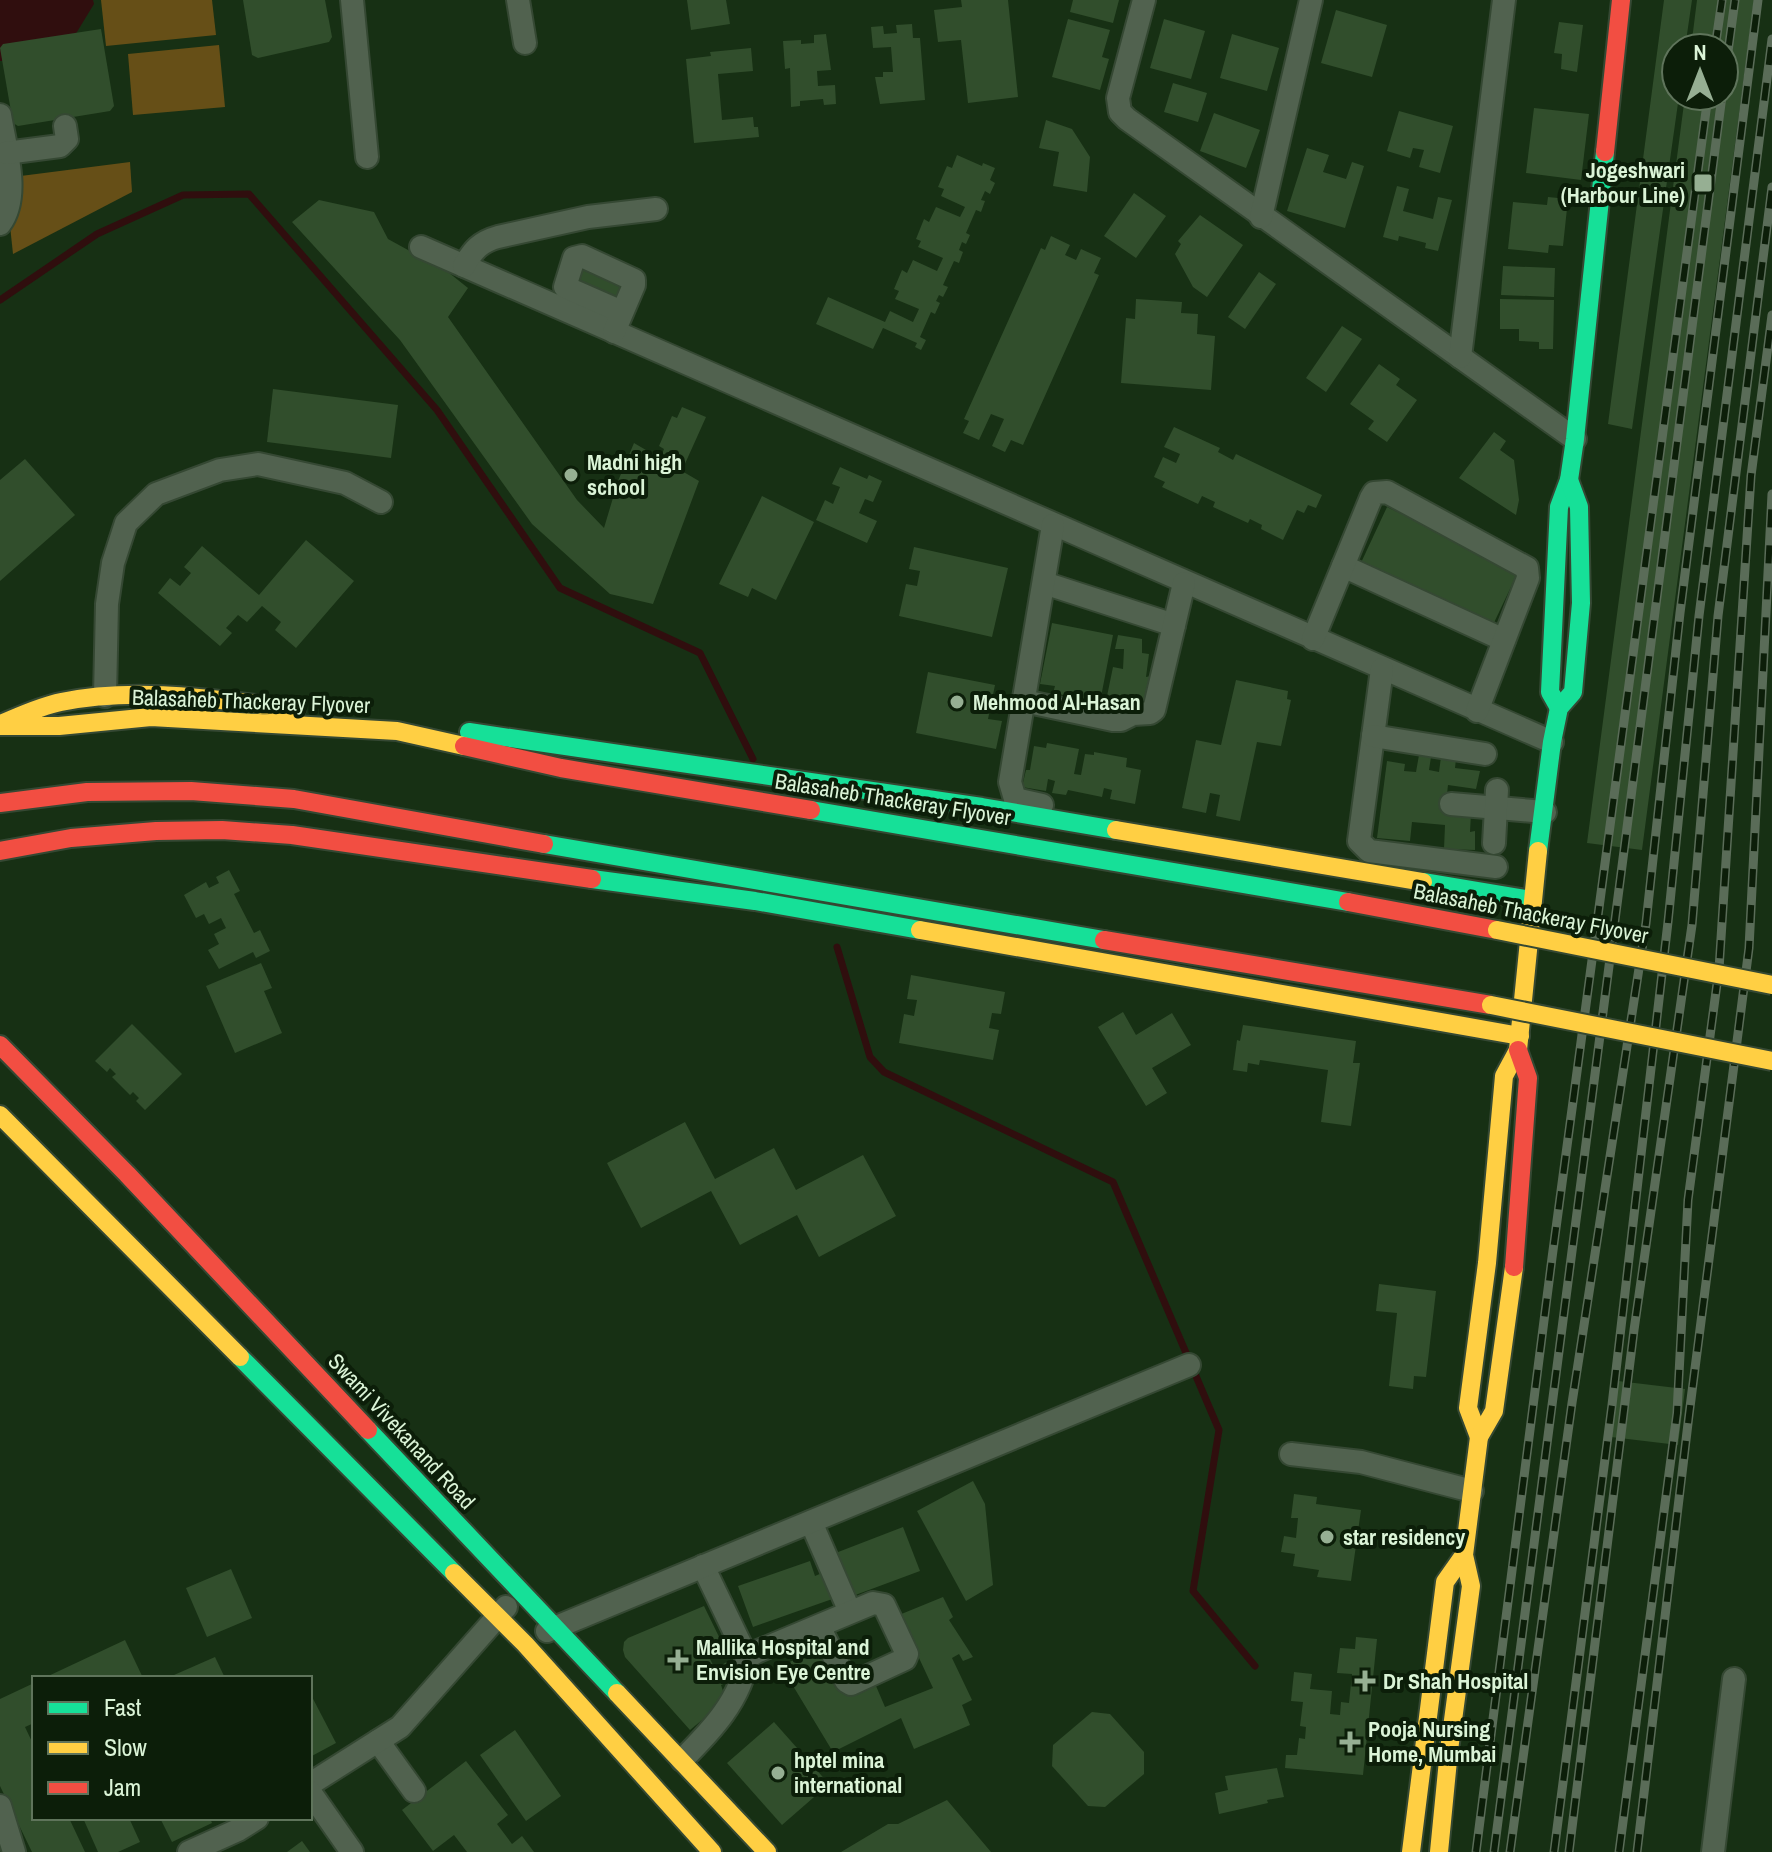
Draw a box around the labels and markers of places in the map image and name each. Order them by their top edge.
place label: Jogeshwari (Harbour Line) [1561,155,1685,210]
marker: Jogeshwari (Harbour Line) [1692,172,1714,194]
place label: Madni high school [587,447,682,502]
marker: Madni high school [562,466,580,484]
place label: Mehmood Al-Hasan [973,687,1141,717]
marker: Mehmood Al-Hasan [948,693,966,711]
place label: star residency [1343,1522,1465,1552]
marker: star residency [1318,1528,1336,1546]
place label: Mallika Hospital and Envision Eye Centre [696,1632,870,1687]
marker: Mallika Hospital and Envision Eye Centre [667,1649,689,1671]
place label: Dr Shah Hospital [1383,1666,1528,1696]
marker: Dr Shah Hospital [1354,1670,1376,1692]
place label: Pooja Nursing Home, Mumbai [1368,1714,1496,1769]
marker: Pooja Nursing Home, Mumbai [1339,1731,1361,1753]
place label: hptel mina international [794,1745,902,1800]
marker: hptel mina international [769,1764,787,1782]

